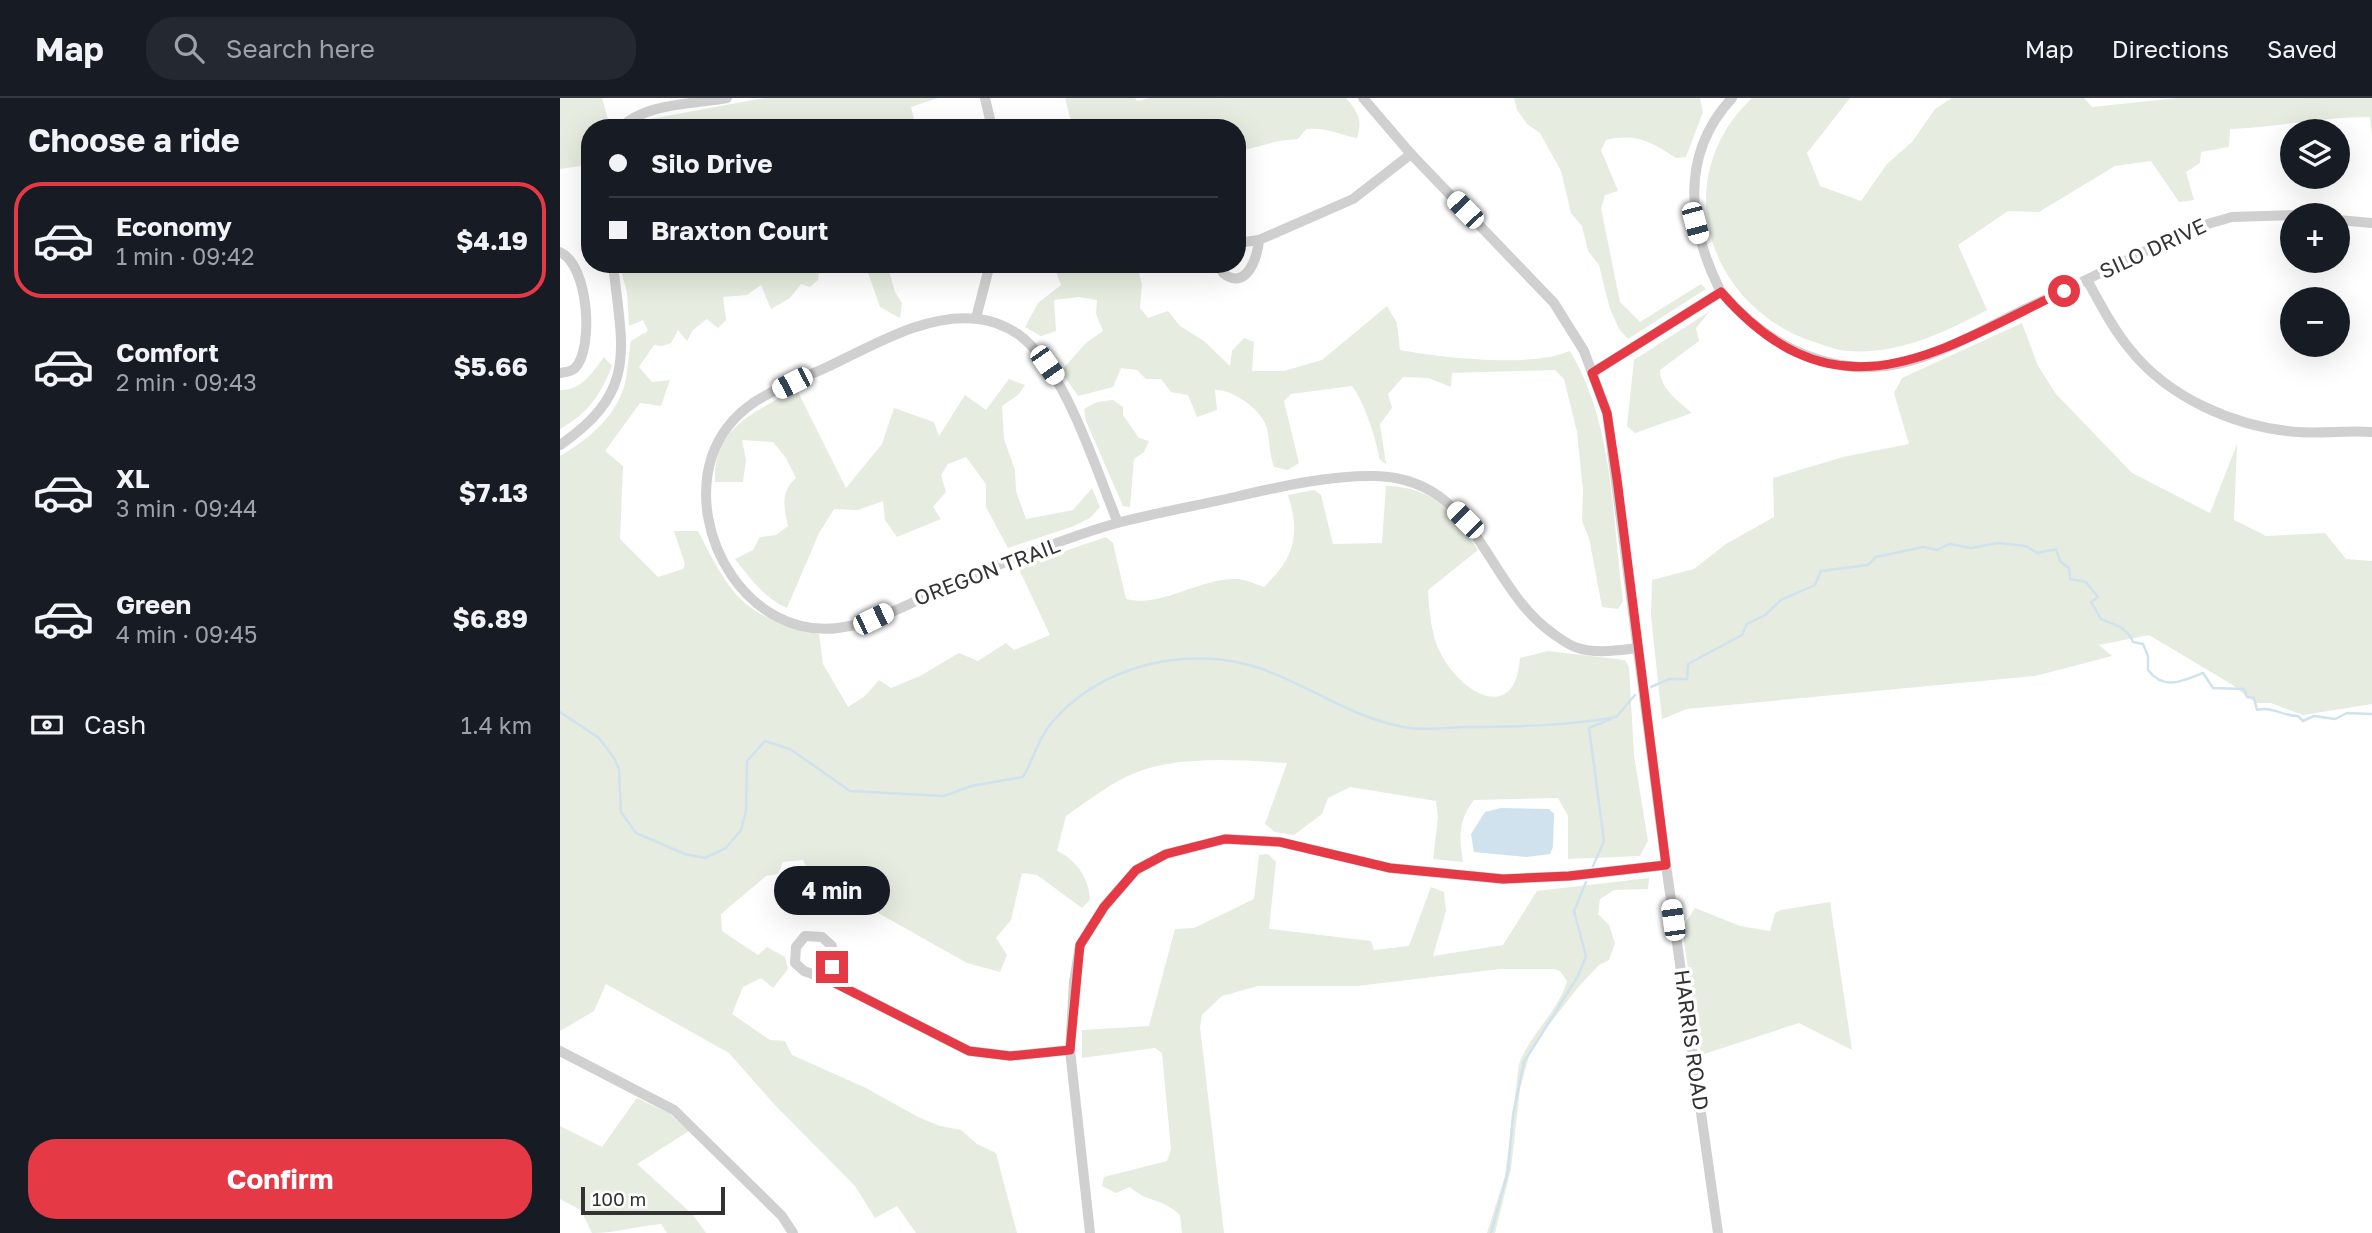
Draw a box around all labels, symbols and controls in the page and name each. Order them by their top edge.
search box [146,17,636,80]
text: Map [35,29,104,68]
icon: search [170,29,208,67]
text: Search here [226,33,375,64]
text: Map [2025,34,2074,63]
text: Directions [2112,34,2229,63]
text: Saved [2267,34,2337,63]
map controls [2280,119,2350,357]
button: layers [2280,119,2350,189]
text: Choose a ride [28,121,240,159]
text: Silo Drive [651,148,773,179]
car [1443,188,1488,232]
car [1680,200,1711,246]
button: + [2280,203,2350,273]
icon: car [32,209,95,272]
text: Economy [116,211,232,242]
street label: SILO DRIVE [2095,212,2210,284]
text: Braxton Court [651,215,828,246]
text: $4.19 [456,225,528,256]
text: 1 min · 09:42 [116,242,254,270]
route start [2048,275,2080,307]
button: − [2280,287,2350,357]
icon: car [32,335,95,398]
text: Comfort [116,337,219,368]
car [1027,342,1068,388]
text: $5.66 [453,351,528,382]
car [769,364,816,402]
text: 2 min · 09:43 [116,368,257,396]
icon: car [32,461,95,524]
text: XL [116,463,150,494]
text: $7.13 [459,477,528,508]
text: 3 min · 09:44 [116,494,257,522]
car [1443,498,1488,542]
street label: OREGON TRAIL [910,531,1063,611]
icon: car [32,587,95,650]
text: Green [116,589,191,620]
car [850,600,897,638]
text: $6.89 [453,603,528,634]
text: 4 min · 09:45 [116,620,257,648]
icon: cash [28,706,66,744]
text: Cash [84,709,146,740]
text: 1.4 km [461,711,532,739]
callout: 4 min [774,866,890,914]
text: 4 min [802,876,862,904]
car [1660,898,1687,942]
route end [816,951,848,983]
street label: HARRIS ROAD [1669,968,1715,1112]
button: Confirm [28,1139,532,1219]
scale bar [581,1184,724,1216]
text: 100 m [592,1187,646,1210]

